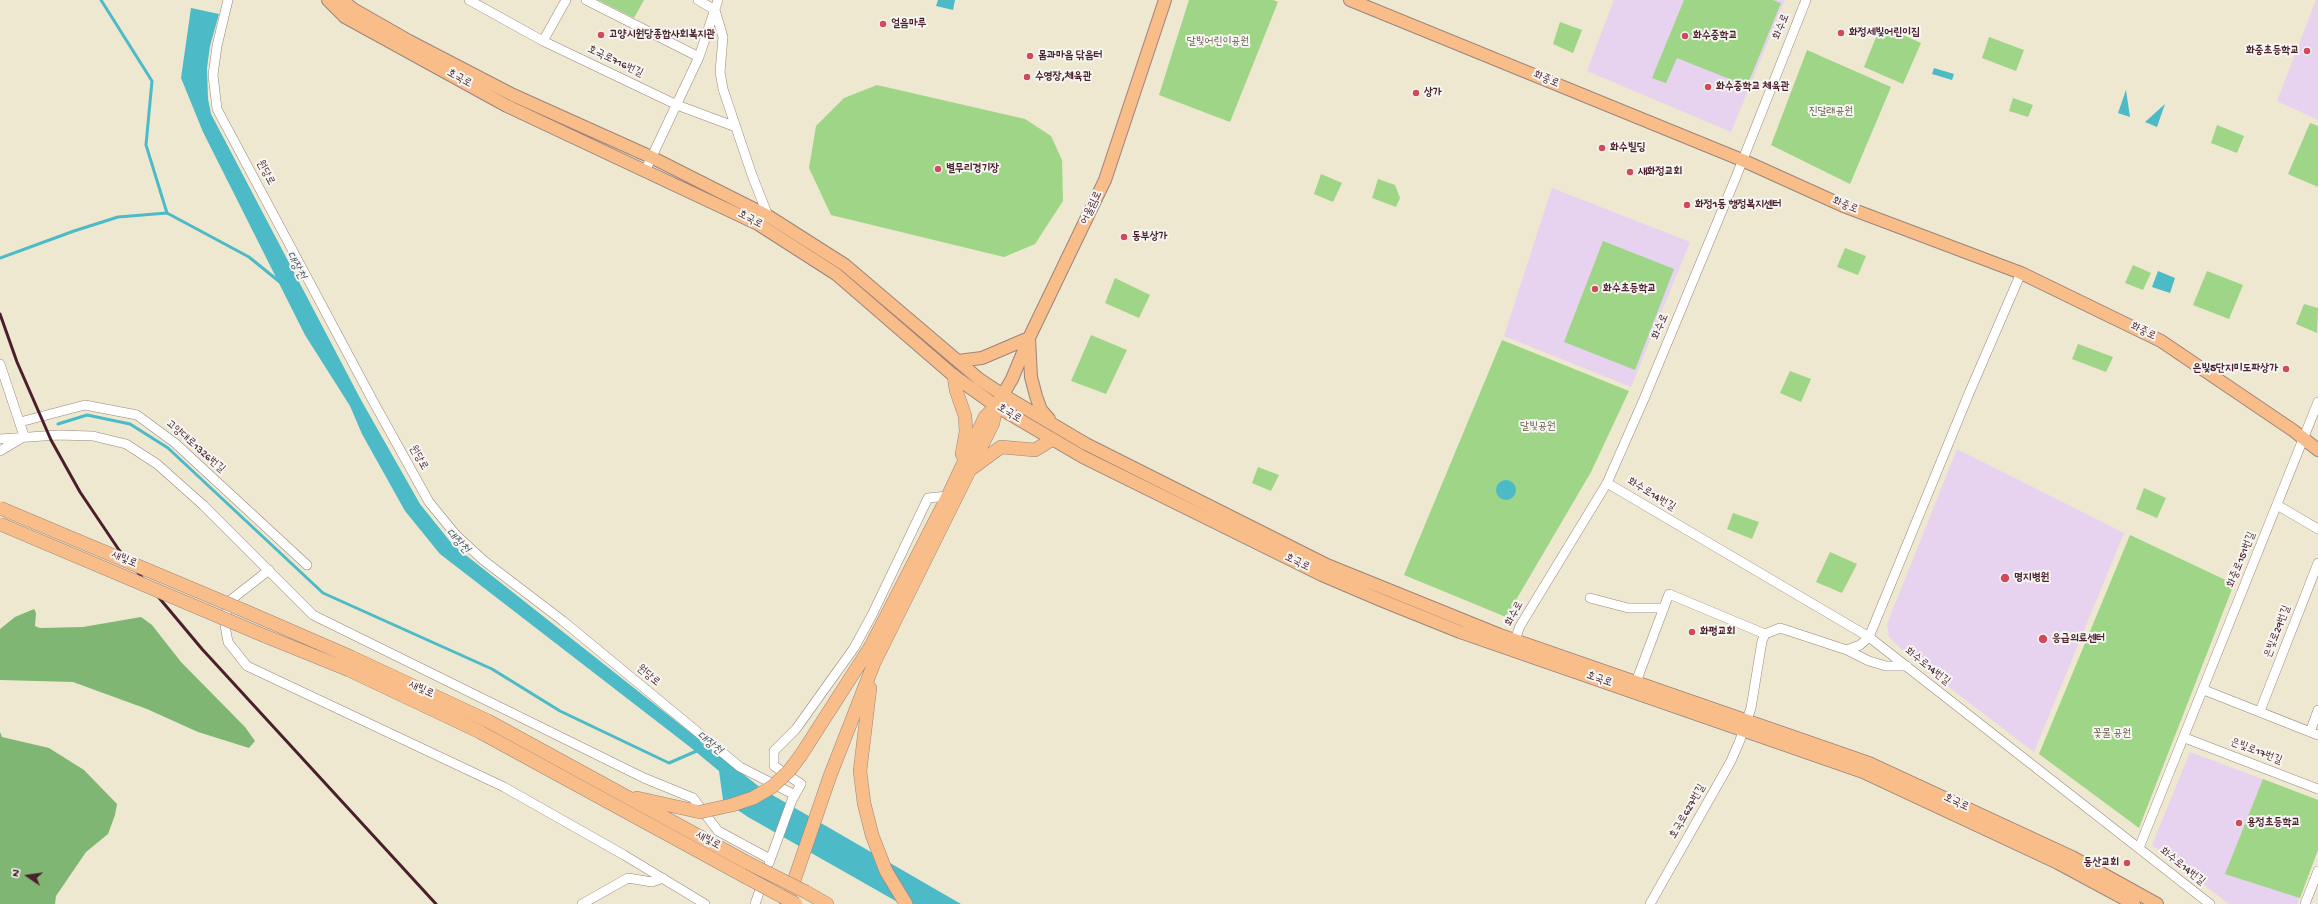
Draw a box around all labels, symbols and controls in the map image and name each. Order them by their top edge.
street label: 화수로 [1771,12,1793,42]
place label: 얼음마루 [891,17,926,31]
marker: 얼음마루 [878,19,888,29]
place label: 화정세빛어린이집 [1849,26,1920,40]
place label: 고양시원당종합사회복지관 [609,28,715,42]
marker: 화정세빛어린이집 [1836,28,1846,38]
place label: 화수중학교 [1693,29,1737,43]
marker: 고양시원당종합사회복지관 [596,30,606,40]
marker: 화수중학교 [1680,31,1690,41]
park label: 달빛어린이공원 [1187,35,1249,49]
street label: 호국로716번길 [585,43,645,81]
place label: 화중초등학교 [2246,44,2299,58]
marker: 화중초등학교 [2302,46,2312,56]
place label: 몸과마음 닦음터 [1038,49,1103,63]
marker: 몸과마음 닦음터 [1025,51,1035,61]
street label: 호국로 [444,67,474,91]
street label: 화중로 [1531,69,1561,91]
place label: 수영장,체육관 [1035,70,1092,84]
marker: 수영장,체육관 [1022,72,1032,82]
place label: 화수중학교 체육관 [1716,80,1789,94]
marker: 화수중학교 체육관 [1703,82,1713,92]
place label: 상가 [1424,86,1442,100]
marker: 상가 [1411,88,1421,98]
park label: 진달래공원 [1809,105,1853,119]
place label: 화수빌딩 [1610,141,1645,155]
marker: 화수빌딩 [1597,143,1607,153]
street label: 원당로 [253,158,277,188]
place label: 별무리경기장 [946,162,999,176]
marker: 별무리경기장 [933,164,943,174]
place label: 새화정교회 [1638,165,1682,179]
marker: 새화정교회 [1625,167,1635,177]
street label: 어울림로 [1078,189,1106,227]
street label: 화중로 [1830,195,1860,217]
place label: 화정1동 행정복지센터 [1695,198,1782,212]
marker: 화정1동 행정복지센터 [1682,200,1692,210]
street label: 호국로 [735,208,765,232]
place label: 동부상가 [1132,230,1167,244]
marker: 동부상가 [1119,232,1129,242]
water label: 대장천 [282,250,308,282]
place label: 화수초등학교 [1603,282,1656,296]
marker: 화수초등학교 [1590,284,1600,294]
street label: 화수로 [1650,312,1672,342]
street label: 화중로 [2128,320,2158,344]
place label: 은빛5단지미도파상가 [2193,362,2278,376]
marker: 은빛5단지미도파상가 [2281,364,2291,374]
street label: 호국로 [994,401,1024,427]
street label: 고양대로1326번길 [163,418,227,476]
park label: 달빛공원 [1520,420,1556,434]
street label: 원당로 [406,443,430,473]
street label: 화수로14번길 [1624,475,1678,515]
water label: 대장천 [442,527,472,557]
street label: 화중로151번길 [2225,530,2259,590]
street label: 새빛로 [109,549,139,571]
street label: 호국로 [1282,551,1312,575]
place label: 명지병원 [2014,571,2049,585]
marker: 명지병원 [1999,572,2011,584]
street label: 화수로 [1503,599,1527,629]
street label: 은빛로29번길 [2262,604,2294,660]
place label: 화평교회 [1700,625,1735,639]
marker: 화평교회 [1687,627,1697,637]
place label: 응급의료센터 [2052,632,2105,646]
marker: 응급의료센터 [2037,633,2049,645]
street label: 화수로14번길 [1902,645,1952,689]
street label: 원당로 [634,662,662,690]
street label: 호국로 [1584,669,1614,691]
street label: 새빛로 [406,678,436,702]
park label: 꽃물 공원 [2093,727,2131,741]
water label: 대장천 [693,729,725,759]
street label: 은빛로17번길 [2228,736,2284,768]
street label: 호국로627번길 [1667,782,1709,842]
street label: 호국로 [1941,791,1971,815]
place label: 용정초등학교 [2247,816,2300,830]
marker: 용정초등학교 [2234,818,2244,828]
street label: 새빛로 [693,829,723,853]
street label: 화수로14번길 [2157,845,2207,889]
north arrow [8,856,48,896]
place label: 동산교회 [2084,856,2119,870]
marker: 동산교회 [2122,858,2132,868]
text: N [10,868,23,878]

